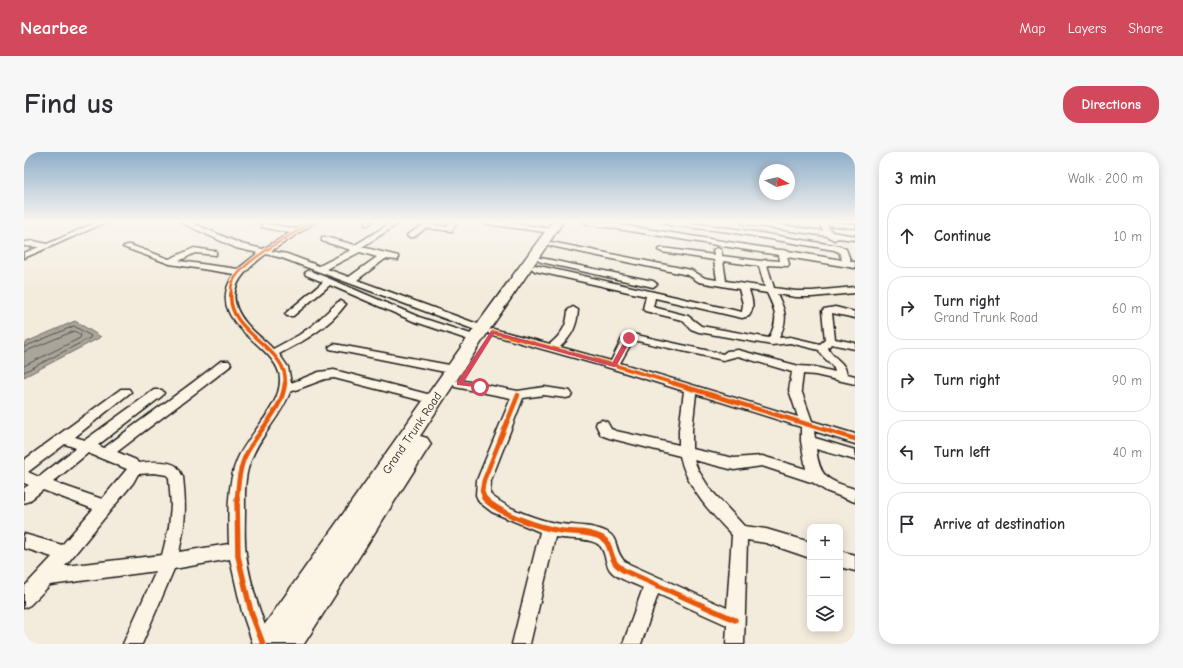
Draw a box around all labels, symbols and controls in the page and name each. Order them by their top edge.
text: Nearbee [20,17,88,39]
text: Map [1019,20,1046,37]
text: Layers [1068,20,1106,37]
text: Share [1128,20,1163,37]
button: Directions [1063,86,1159,123]
text: Find us [24,88,113,120]
north arrow [759,164,795,200]
text: 3 min [895,169,936,188]
text: Walk · 200 m [1068,171,1143,186]
icon: ahead [896,225,918,247]
text: Continue [934,227,991,245]
text: 10 m [1114,229,1142,244]
text: Turn right [934,292,1000,310]
icon: right [896,297,918,319]
text: 60 m [1112,301,1142,316]
text: Grand Trunk Road [934,310,1038,325]
route end [620,329,638,347]
icon: right [896,369,918,391]
text: Turn right [934,371,1000,389]
text: 90 m [1112,373,1142,388]
route start [471,378,489,396]
street label: Grand Trunk Road [379,389,445,477]
icon: left [896,441,918,463]
text: Turn left [934,443,990,461]
text: 40 m [1113,445,1142,460]
icon: arrive [896,513,918,535]
text: Arrive at destination [934,515,1065,533]
map controls [807,524,843,632]
button: + [807,524,843,560]
button: − [807,560,843,596]
button: layers [807,596,843,632]

